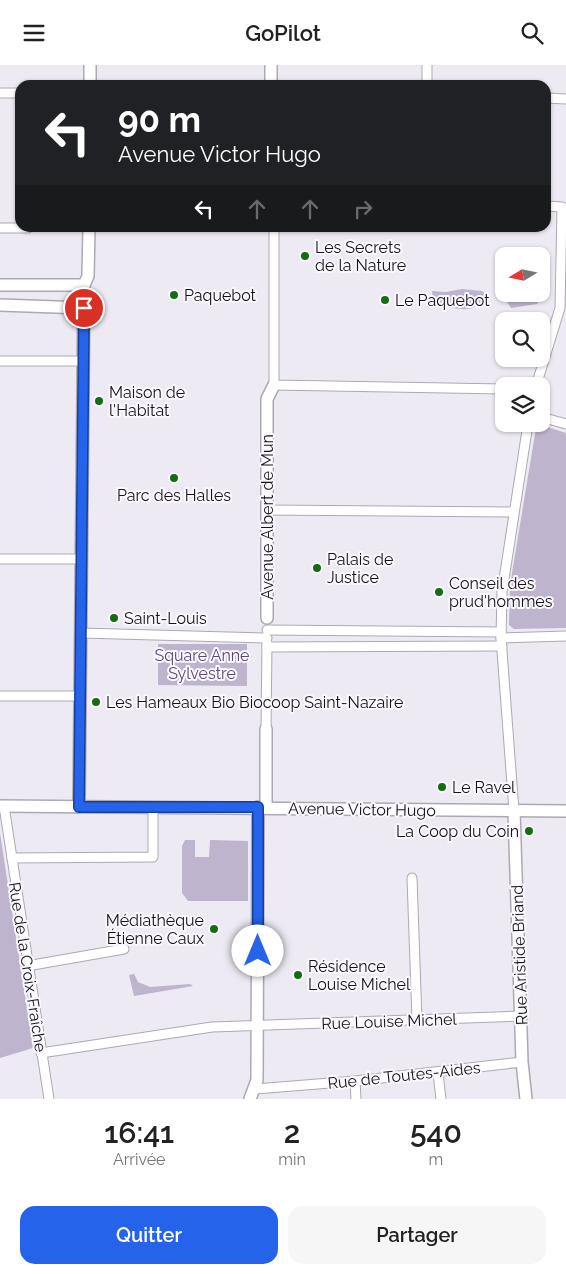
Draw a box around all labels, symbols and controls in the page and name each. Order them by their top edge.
icon: menu [20,19,48,47]
icon: search [518,19,546,47]
text: GoPilot [245,20,321,46]
text: 90 m [118,99,201,140]
icon: left [35,100,100,165]
text: Avenue Victor Hugo [118,141,321,167]
icon: left [190,195,218,223]
icon: ahead [243,195,271,223]
icon: ahead [296,195,324,223]
icon: right [349,195,377,223]
place label: Les Secrets de la Nature [315,238,406,275]
north arrow [495,247,550,303]
map controls [495,247,550,432]
marker: Les Secrets de la Nature [299,250,311,262]
place label: Paquebot [184,286,257,305]
pin [63,287,105,329]
marker: Paquebot [168,289,180,301]
place label: Le Paquebot [395,291,490,310]
icon: arrive [70,294,98,322]
marker: Le Paquebot [379,294,391,306]
button: search [495,312,550,367]
button: layers [495,377,550,432]
place label: Maison de l'Habitat [109,383,185,420]
marker: Maison de l'Habitat [93,395,105,407]
street label: Avenue Albert de Mun [258,434,277,600]
marker: Parc des Halles [168,472,180,484]
place label: Parc des Halles [117,486,231,505]
place label: Palais de Justice [327,550,393,587]
marker: Palais de Justice [311,562,323,574]
place label: Conseil des prud'hommes [449,574,553,611]
marker: Conseil des prud'hommes [433,586,445,598]
place label: Saint-Louis [124,609,207,628]
marker: Saint-Louis [108,612,120,624]
park label: Square Anne Sylvestre [154,646,250,683]
place label: Les Hameaux Bio Biocoop Saint-Nazaire [106,693,403,712]
marker: Les Hameaux Bio Biocoop Saint-Nazaire [90,696,102,708]
place label: Le Ravel [452,778,516,797]
marker: Le Ravel [436,781,448,793]
street label: Avenue Victor Hugo [288,799,436,820]
place label: La Coop du Coin [396,822,519,841]
marker: La Coop du Coin [523,825,535,837]
street label: Rue de la Croix-Fraîche [5,881,50,1053]
street label: Rue Aristide Briand [508,884,531,1026]
place label: Médiathèque Étienne Caux [106,911,204,948]
marker: Médiathèque Étienne Caux [208,923,220,935]
position arrow [231,924,283,976]
place label: Résidence Louise Michel [308,957,411,994]
marker: Résidence Louise Michel [292,969,304,981]
street label: Rue Louise Michel [321,1010,458,1033]
street label: Rue de Toutes-Aides [327,1058,482,1093]
text: 16:41 [104,1115,174,1150]
text: 2 [284,1115,300,1150]
text: 540 [410,1115,462,1150]
text: Arrivée [113,1150,165,1169]
text: min [278,1150,306,1169]
text: m [429,1150,443,1169]
button: Quitter [20,1206,278,1264]
button: Partager [288,1206,546,1264]

